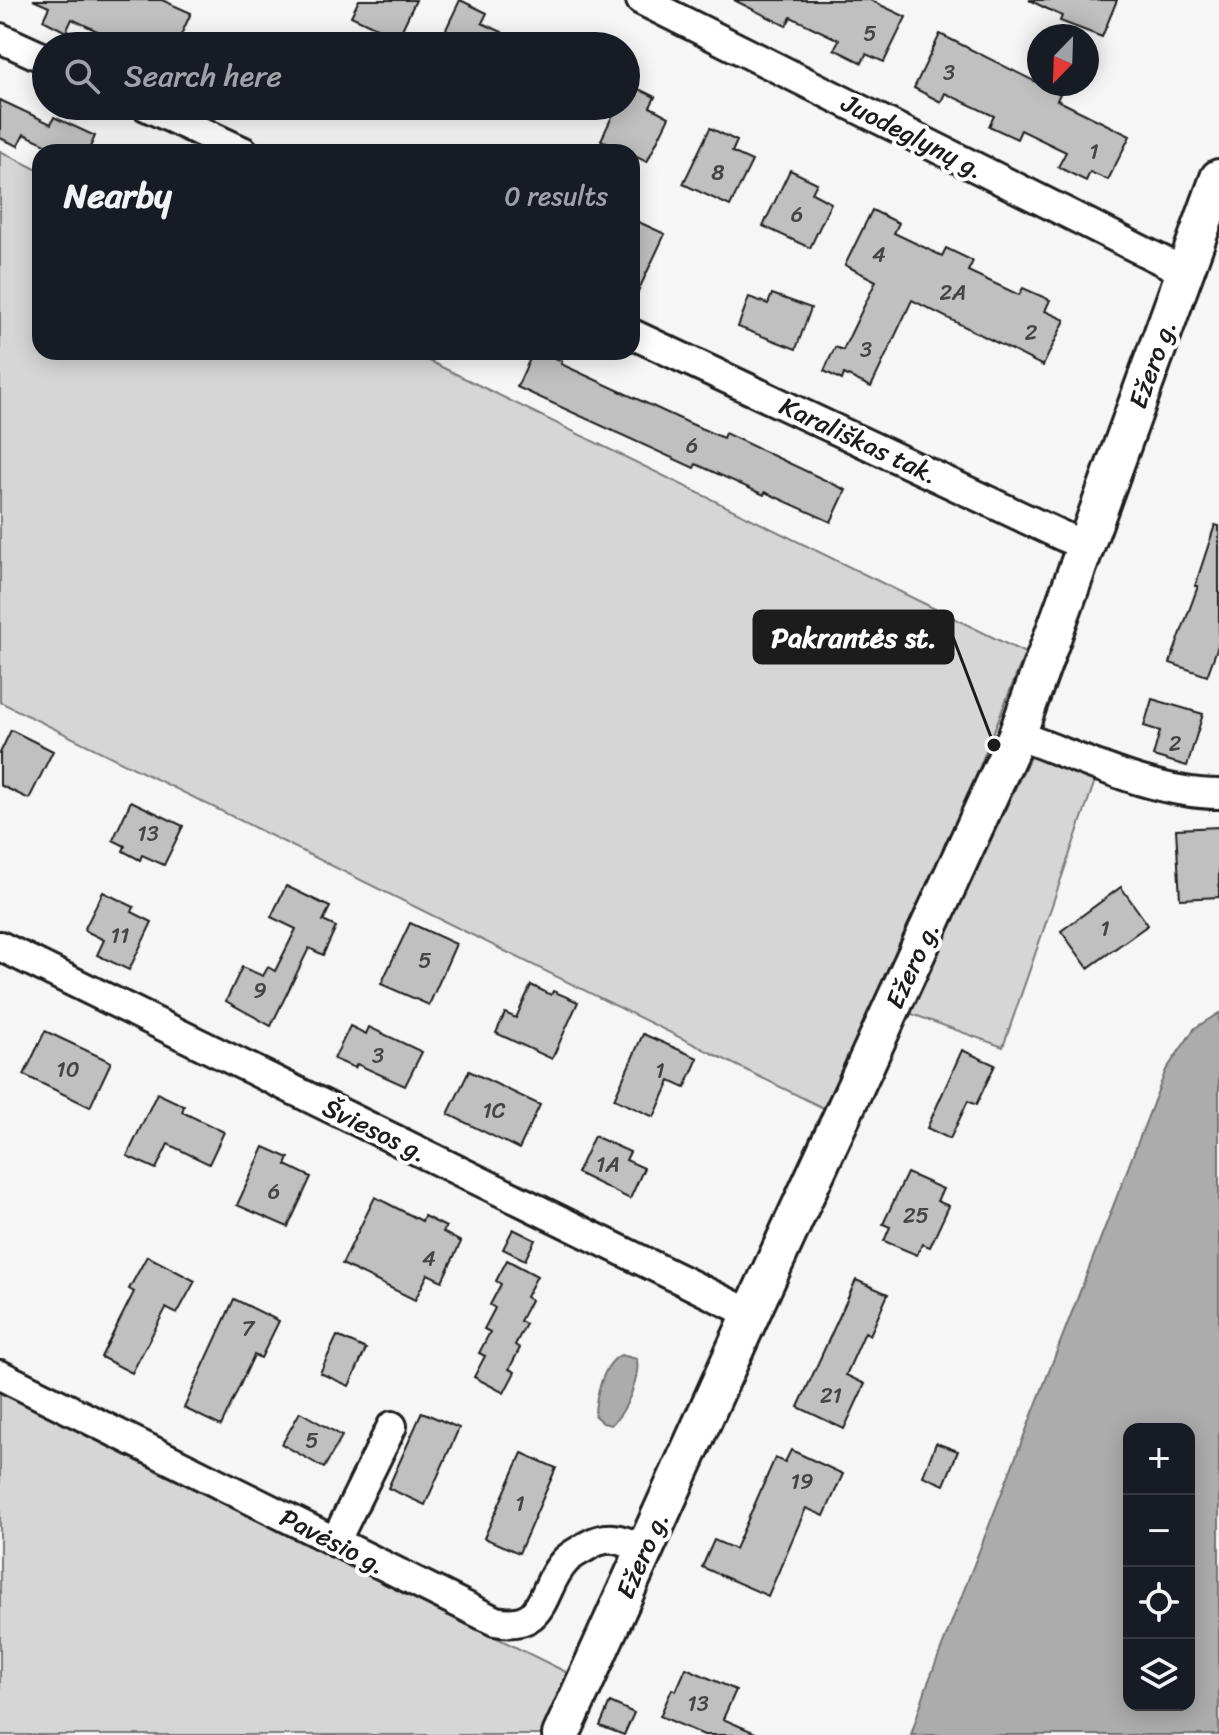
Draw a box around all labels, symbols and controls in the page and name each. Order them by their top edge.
house number: 5 [863,14,877,53]
north arrow [1027,24,1099,96]
search box [32,32,640,120]
text: Search here [124,49,282,103]
house number: 3 [943,53,955,92]
icon: search [60,54,104,98]
street label: Juodeglynų g. [832,80,993,192]
house number: 1 [1089,132,1099,171]
house number: 8 [711,153,725,192]
text: Nearby [64,166,172,226]
text: 0 results [504,173,608,219]
house number: 6 [791,195,803,234]
house number: 4 [872,235,886,274]
house number: 2A [939,273,967,312]
house number: 2 [1025,313,1038,352]
street label: Ežero g. [1115,313,1189,415]
house number: 3 [860,330,872,369]
street label: Karališkas tak. [772,383,946,497]
house number: 6 [686,426,698,465]
callout: Pakrantės st. [754,611,953,663]
text: Pakrantės st. [771,613,937,662]
house number: 2 [1169,724,1182,763]
house number: 13 [137,814,159,853]
house number: 1 [1100,909,1110,948]
street label: Ežero g. [872,914,952,1016]
house number: 11 [111,916,129,955]
house number: 5 [418,941,432,980]
house number: 9 [253,971,267,1010]
house number: 3 [372,1036,384,1075]
house number: 10 [56,1050,80,1089]
house number: 1 [655,1051,665,1090]
street label: Šviesos g. [314,1085,436,1175]
house number: 1C [482,1091,506,1130]
house number: 1A [596,1145,620,1184]
house number: 6 [268,1172,280,1211]
house number: 25 [903,1196,929,1235]
house number: 4 [422,1239,436,1278]
house number: 7 [242,1309,256,1348]
house number: 21 [820,1376,842,1415]
house number: 5 [305,1421,319,1460]
map controls [1123,1423,1195,1711]
button: + [1123,1423,1195,1495]
house number: 19 [791,1462,813,1501]
house number: 1 [515,1484,525,1523]
street label: Pavėsio g. [272,1495,394,1587]
button: − [1123,1495,1195,1567]
street label: Ežero g. [602,1504,682,1606]
button: locate [1123,1567,1195,1639]
button: layers [1123,1639,1195,1711]
house number: 13 [687,1684,709,1723]

